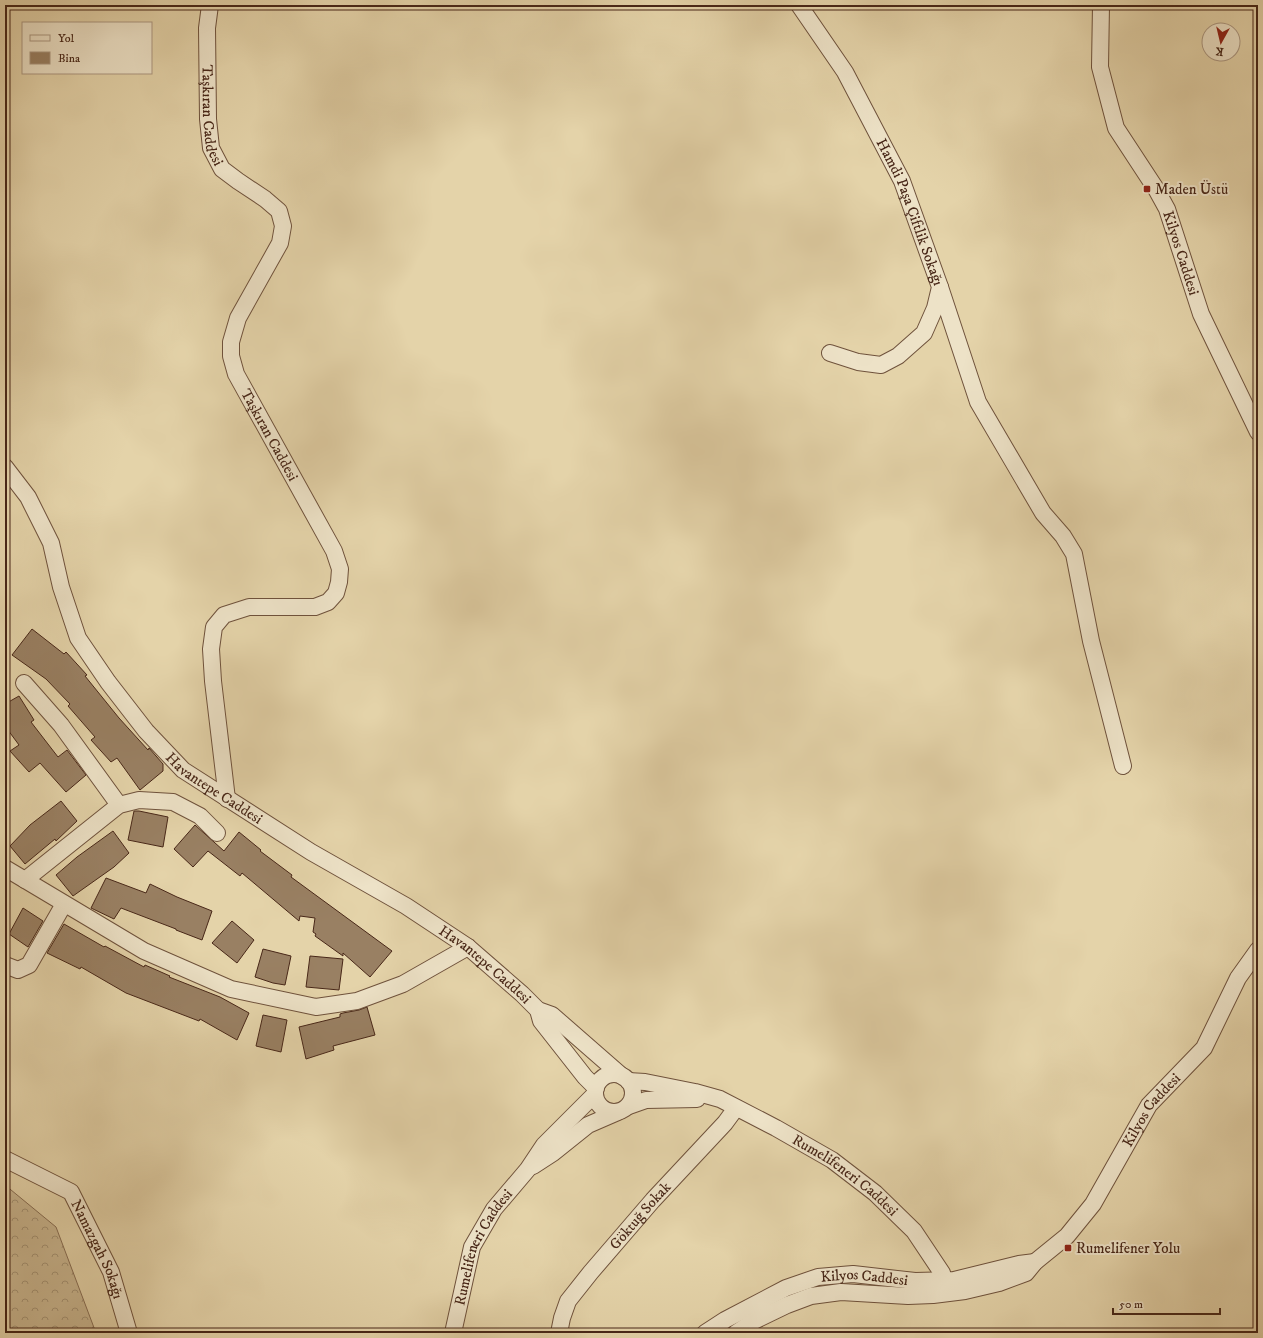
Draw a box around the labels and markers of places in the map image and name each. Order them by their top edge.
place label: Maden Üstü [1155,180,1228,199]
marker: Maden Üstü [1142,184,1152,194]
place label: Rumelifener Yolu [1076,1239,1180,1258]
marker: Rumelifener Yolu [1063,1243,1073,1253]

